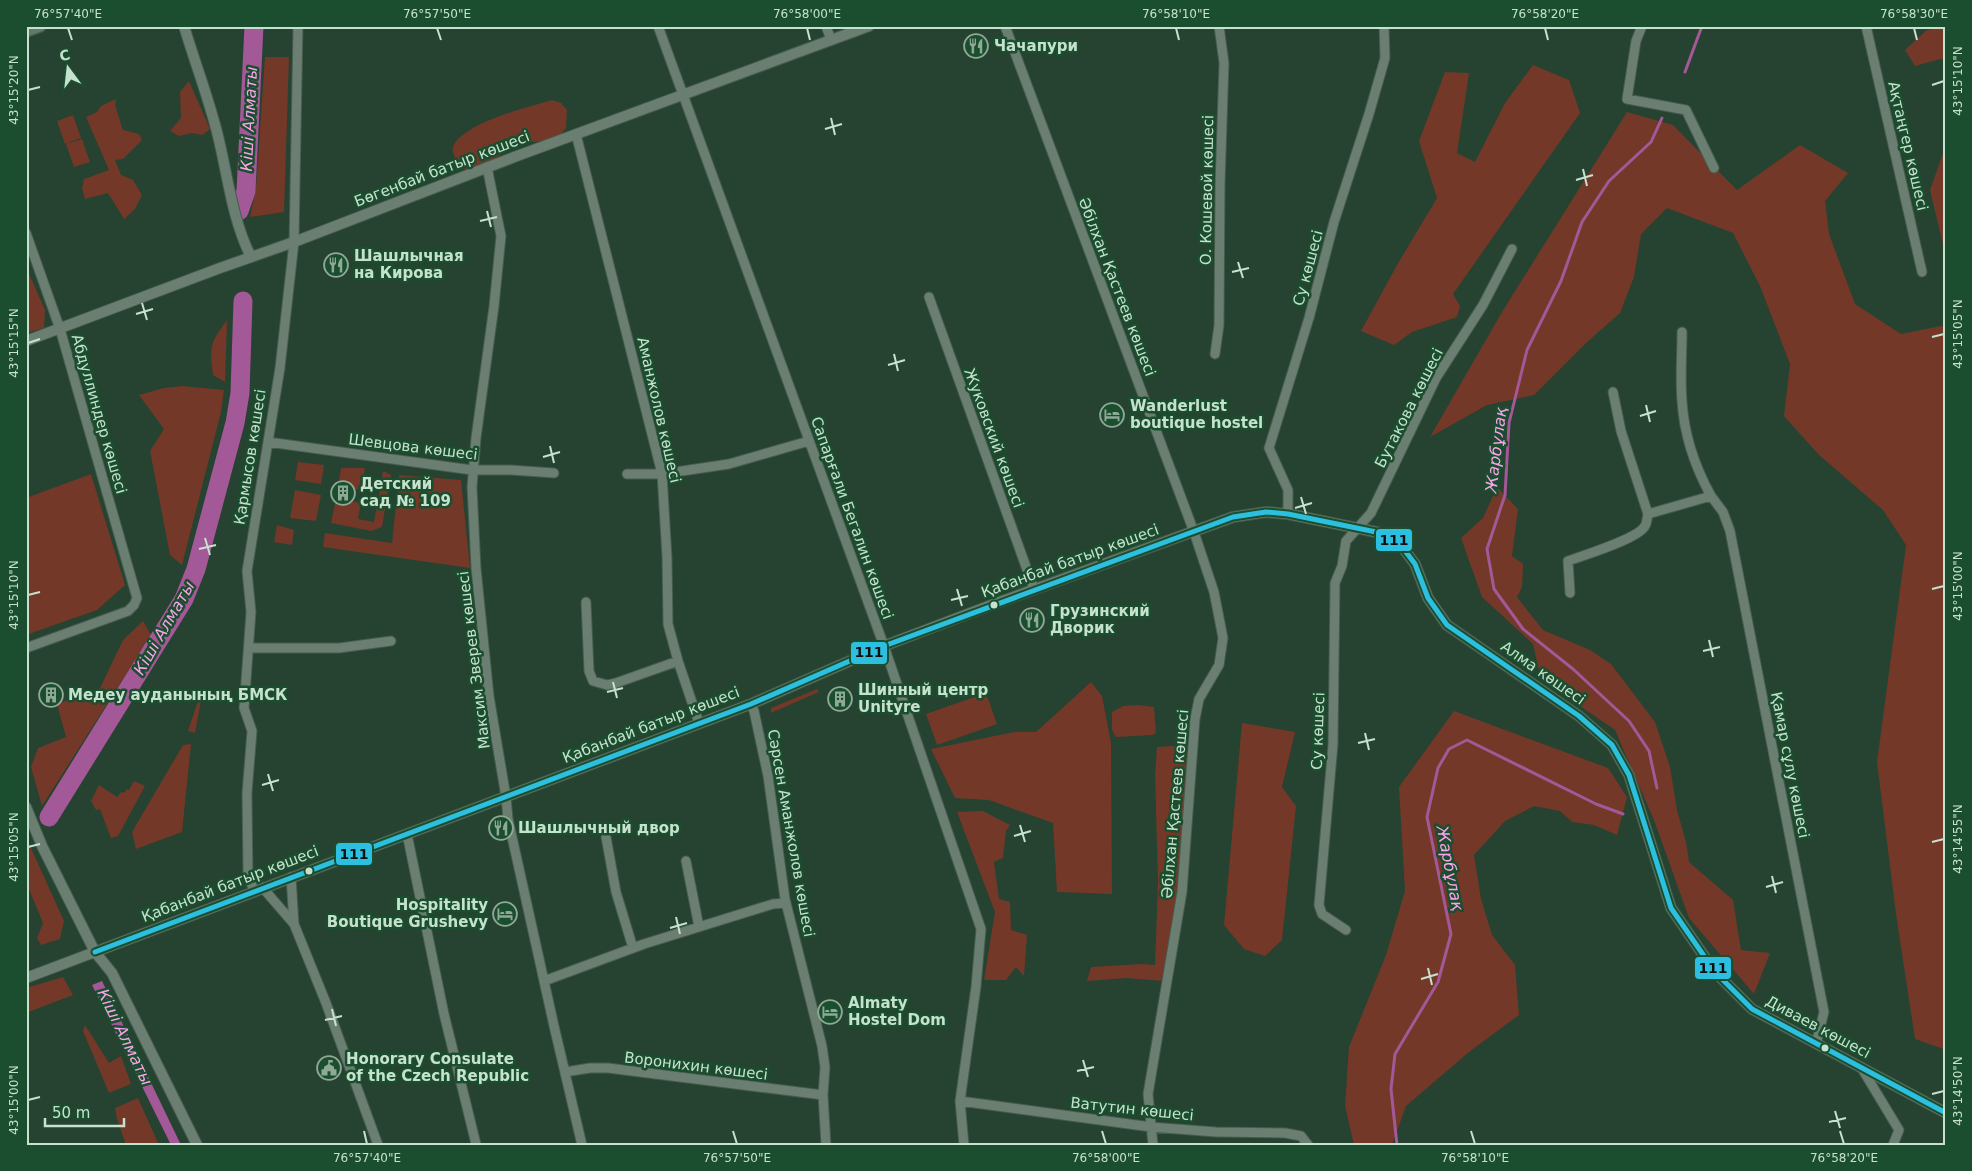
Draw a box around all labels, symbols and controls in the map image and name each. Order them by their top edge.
text: 76°57'40"E [34,7,102,21]
text: 76°57'50"E [403,7,471,21]
text: 76°58'00"E [773,7,841,21]
text: 76°58'10"E [1142,7,1210,21]
text: 76°58'20"E [1511,7,1579,21]
text: 76°58'30"E [1880,7,1948,21]
restaurant icon: Чачапури [963,33,989,59]
place label: Чачапури [994,37,1078,55]
north arrow [42,42,92,92]
text: С [58,46,72,65]
text: 43°15'10"N [1951,46,1965,116]
text: 43°15'20"N [7,55,21,125]
water label: Кіші Алматы [237,66,261,172]
street label: Ақтаңгер көшесі [1884,80,1932,212]
street label: О. Кошевой көшесі [1197,115,1217,265]
street label: Бөгенбай батыр көшесі [352,127,532,211]
street label: Әбілхан Қастеев көшесі [1075,195,1159,379]
street label: Су көшесі [1289,228,1327,308]
place label: Шашлычная на Кирова [354,247,464,282]
restaurant icon: Шашлычная на Кирова [323,252,349,278]
text: 43°15'05"N [1951,299,1965,369]
text: 43°15'15"N [7,308,21,378]
street label: Абдуллиндер көшесі [68,332,130,496]
street label: Аманжолов көшесі [633,335,685,485]
street label: Бутакова көшесі [1371,345,1447,471]
street label: Жуковский көшесі [960,366,1028,510]
street label: Қармысов көшесі [230,388,270,526]
place label: Wanderlust boutique hostel [1130,397,1263,432]
hotel icon: Wanderlust boutique hostel [1099,402,1125,428]
water label: Жарбұлақ [1481,406,1511,495]
street label: Сапарғали Бегалин көшесі [807,414,897,622]
street label: Шевцова көшесі [347,430,479,464]
place label: Детский сад № 109 [360,475,451,510]
building icon: Детский сад № 109 [330,480,356,506]
street label: Қабанбай батыр көшесі [979,520,1161,602]
line badge: 111 [1375,528,1413,552]
text: 111 [1379,532,1409,548]
text: 43°15'00"N [1951,551,1965,621]
text: 43°15'10"N [7,560,21,630]
street label: Максим Зверев көшесі [454,570,494,750]
water label: Кіші Алматы [130,578,198,678]
unlabelled marker [989,600,999,610]
place label: Грузинский Дворик [1050,602,1150,637]
restaurant icon: Грузинский Дворик [1019,607,1045,633]
street label: Алма көшесі [1497,637,1589,709]
line badge: 111 [850,641,888,665]
text: 111 [854,644,884,660]
place label: Шинный центр Unityre [858,681,988,716]
building icon: Медеу ауданының БМСК [38,682,64,708]
street label: Қабанбай батыр көшесі [560,683,742,767]
place label: Медеу ауданының БМСК [68,686,288,704]
building icon: Шинный центр Unityre [827,686,853,712]
street label: Қамар сұлу көшесі [1767,690,1813,840]
street label: Су көшесі [1308,692,1328,770]
street label: Әбілхан Қастеев көшесі [1158,709,1192,899]
street label: Сәрсен Аманжолов көшесі [764,728,818,938]
text: 43°14'55"N [1951,804,1965,874]
text: 43°15'05"N [7,812,21,882]
restaurant icon: Шашлычный двор [488,815,514,841]
place label: Шашлычный двор [518,819,680,837]
water label: Жарбұлақ [1432,823,1468,912]
street label: Қабанбай батыр көшесі [139,842,321,926]
line badge: 111 [335,842,373,866]
text: 111 [339,846,369,862]
unlabelled marker [304,866,314,876]
place label: Hospitality Boutique Grushevy [327,896,488,931]
hotel icon: Hospitality Boutique Grushevy [492,901,518,927]
line badge: 111 [1694,956,1732,980]
text: 111 [1698,960,1728,976]
water label: Кіші Алматы [93,986,157,1088]
street label: Диваев көшесі [1763,992,1873,1062]
place label: Almaty Hostel Dom [848,994,946,1029]
hotel icon: Almaty Hostel Dom [817,999,843,1025]
unlabelled marker [1820,1043,1830,1053]
street label: Воронихин көшесі [623,1048,769,1084]
place label: Honorary Consulate of the Czech Republic [346,1050,529,1085]
public building icon: Honorary Consulate of the Czech Republic [316,1055,342,1081]
text: 43°14'50"N [1951,1056,1965,1126]
text: 43°15'00"N [7,1065,21,1135]
street label: Ватутин көшесі [1070,1094,1194,1124]
scale bar [45,1096,124,1128]
text: 50 m [52,1104,90,1122]
text: 76°57'40"E [333,1151,401,1165]
text: 76°57'50"E [703,1151,771,1165]
text: 76°58'00"E [1072,1151,1140,1165]
text: 76°58'10"E [1441,1151,1509,1165]
text: 76°58'20"E [1810,1151,1878,1165]

